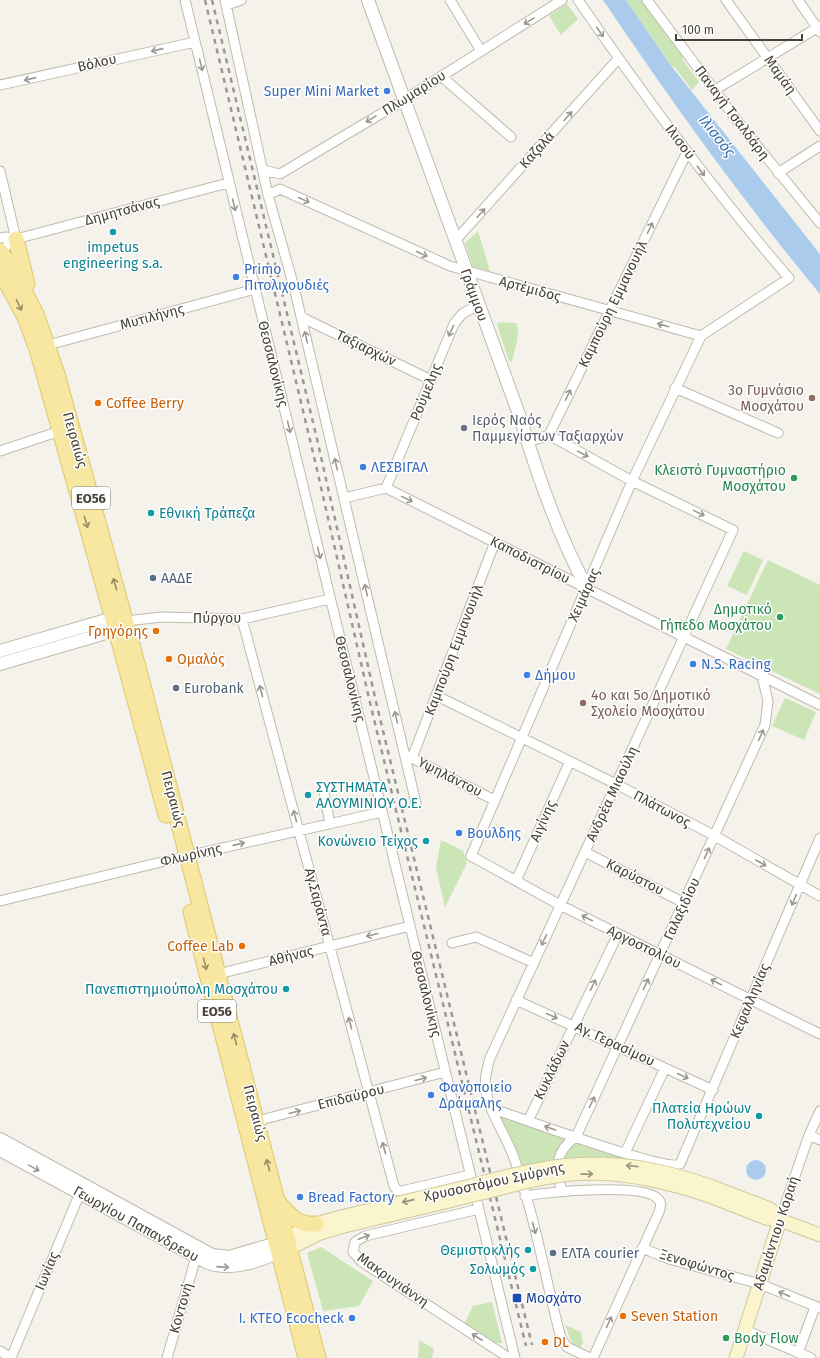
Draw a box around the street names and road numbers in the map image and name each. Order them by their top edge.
street label: Βόλου [76,50,118,76]
street label: Μαμάη [760,52,800,98]
street label: Παναγή Τσαλδάρη [691,62,773,164]
street label: Πλωμαρίου [379,67,449,119]
street label: Ιλισού [661,121,699,163]
street label: Καζαλά [516,128,558,172]
street label: Δημητσάνας [83,193,162,229]
street label: Καμπούρη Εμμανουήλ [575,237,652,370]
street label: Γράμμου [457,266,491,324]
street label: Αρτέμιδος [497,273,563,306]
street label: Μυτιλήνης [118,300,186,334]
street label: Θεσσαλονίκης [254,319,292,409]
street label: Ταξιαρχών [333,326,399,370]
street label: Ρούμελης [407,360,445,423]
street label: Πειραιώς [59,410,91,470]
road number: ΕΟ56 [72,487,110,509]
street label: Καποδιστρίου [487,533,573,587]
street label: Χειμάρας [565,565,604,625]
street label: Καμπούρη Εμμανουήλ [421,581,487,718]
street label: Πύργου [193,610,241,627]
street label: Θεσσαλονίκης [331,634,369,724]
street label: Ανδρέα Μιαούλη [582,744,642,844]
street label: Υψηλάντου [415,754,485,800]
street label: Πειραιώς [157,769,189,829]
street label: Πλάτωνος [630,787,694,831]
street label: Αιγίνης [526,797,560,845]
street label: Φλωρίνης [159,840,224,870]
street label: Καρύστου [603,855,667,899]
street label: Αγ.Σαράντα [301,866,335,938]
street label: Γαλαξιδίου [660,875,704,943]
street label: Αργοστολίου [604,922,684,972]
street label: Αθήνας [267,942,316,970]
street label: Θεσσαλονίκης [407,949,445,1039]
street label: Κεφαλληνίας [727,960,774,1041]
road number: ΕΟ56 [198,1000,236,1022]
street label: Αγ. Γερασίμου [572,1018,658,1070]
street label: Κυκλάδων [530,1037,574,1102]
street label: Επιδαύρου [316,1081,386,1113]
street label: Πειραιώς [239,1083,271,1143]
street label: Χρυσοστόμου Σμύρνης [422,1159,566,1205]
street label: Αδαμάντιου Κοραή [750,1174,802,1292]
street label: Γεωργίου Παπανδρεου [70,1182,202,1266]
street label: Ξενοφώντος [658,1246,737,1285]
street label: Ιωνίας [31,1249,63,1293]
street label: Μακρυγιάννη [354,1249,432,1311]
street label: Κοντονή [166,1281,196,1335]

